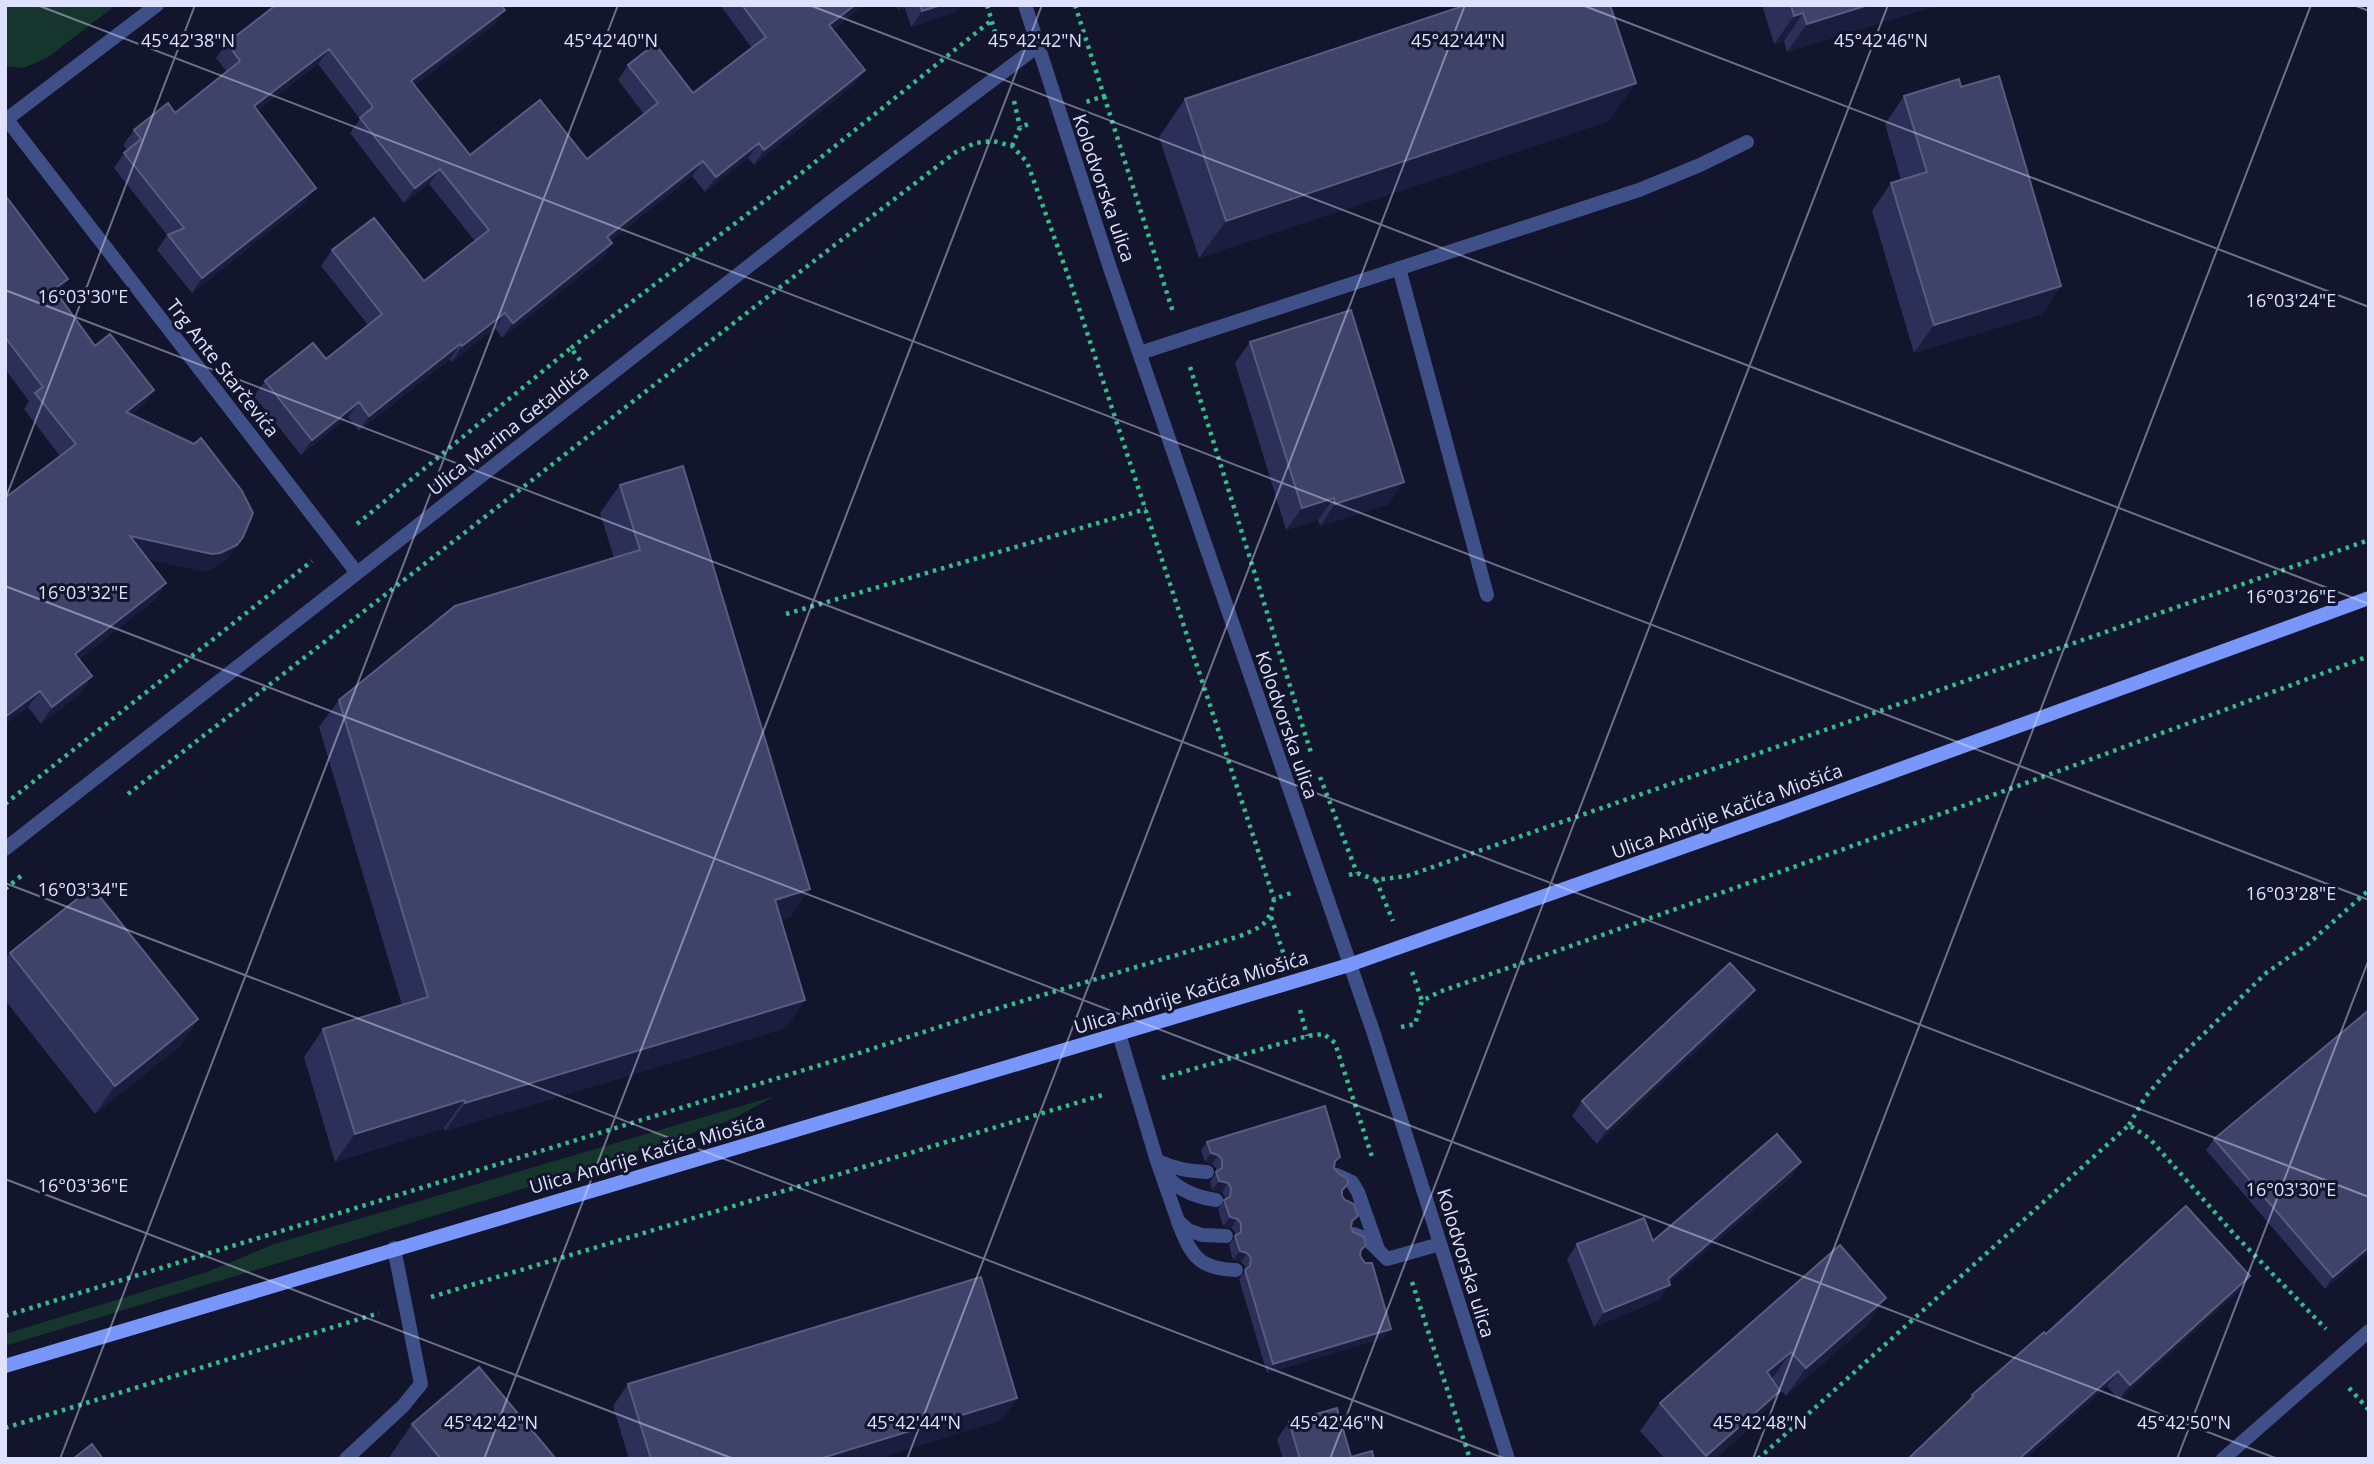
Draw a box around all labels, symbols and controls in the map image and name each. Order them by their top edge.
text: 45°42'38"N [141,28,235,52]
text: 45°42'40"N [564,28,658,52]
text: 45°42'42"N [988,28,1082,52]
text: 45°42'44"N [1411,28,1505,52]
text: 45°42'46"N [1834,28,1928,52]
street label: Kolodvorska ulica [1066,110,1142,266]
text: 16°03'30"E [38,284,128,308]
text: 16°03'24"E [2246,288,2336,312]
street label: Trg Ante Starčevića [161,294,285,442]
street label: Ulica Marina Getaldića [422,359,594,501]
text: 16°03'32"E [38,580,128,604]
text: 16°03'26"E [2246,584,2336,608]
street label: Kolodvorska ulica [1249,647,1325,803]
street label: Ulica Andrije Kačića Miošića [1608,757,1846,865]
text: 16°03'34"E [38,877,128,901]
text: 16°03'28"E [2246,881,2336,905]
street label: Ulica Andrije Kačića Miošića [1071,944,1311,1040]
street label: Ulica Andrije Kačića Miošića [526,1108,768,1200]
text: 16°03'36"E [38,1173,128,1197]
text: 16°03'30"E [2246,1177,2336,1201]
street label: Kolodvorska ulica [1431,1185,1501,1341]
text: 45°42'42"N [444,1410,538,1434]
text: 45°42'44"N [867,1410,961,1434]
text: 45°42'46"N [1290,1410,1384,1434]
text: 45°42'48"N [1713,1410,1807,1434]
text: 45°42'50"N [2137,1410,2231,1434]

